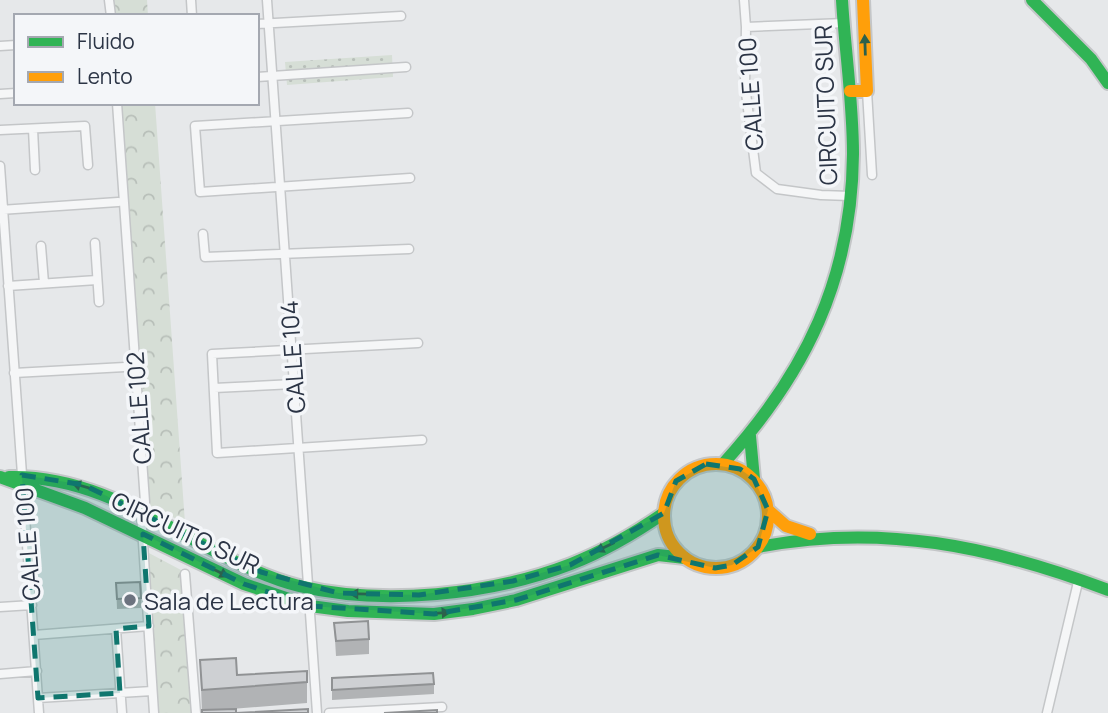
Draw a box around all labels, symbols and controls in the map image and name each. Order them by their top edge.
legend [14,14,259,105]
street label: CIRCUITO SUR [806,24,844,186]
text: Fluido [77,27,135,55]
one-way arrow [859,34,870,56]
street label: CALLE 100 [730,36,770,152]
text: Lento [77,62,133,90]
street label: CALLE 104 [272,299,312,415]
street label: CALLE 102 [118,351,158,465]
one-way arrow [72,481,93,491]
street label: CIRCUITO SUR [106,483,266,581]
street label: CALLE 100 [7,486,47,602]
one-way arrow [595,542,615,553]
one-way arrow [209,566,229,577]
place label: Sala de Lectura [144,584,314,617]
one-way arrow [349,588,371,600]
marker: Sala de Lectura [122,592,138,608]
one-way arrow [429,607,451,618]

